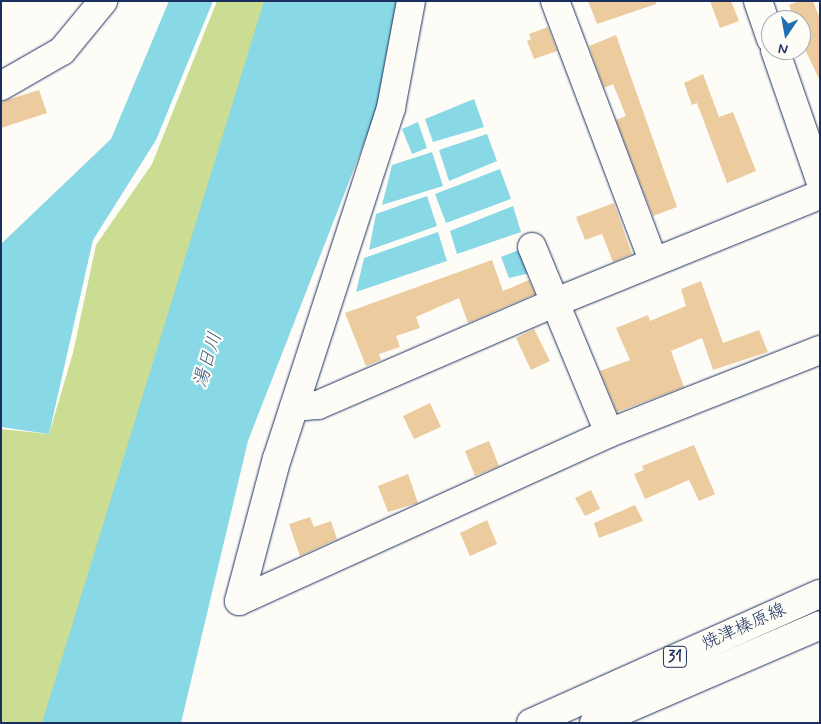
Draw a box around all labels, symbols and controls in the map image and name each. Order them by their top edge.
north arrow [761,10,811,60]
text: N [777,39,790,58]
water label: 湯日川 [189,329,227,391]
street label: 焼津榛原線 [698,599,790,655]
road number: 31 [662,644,688,670]

